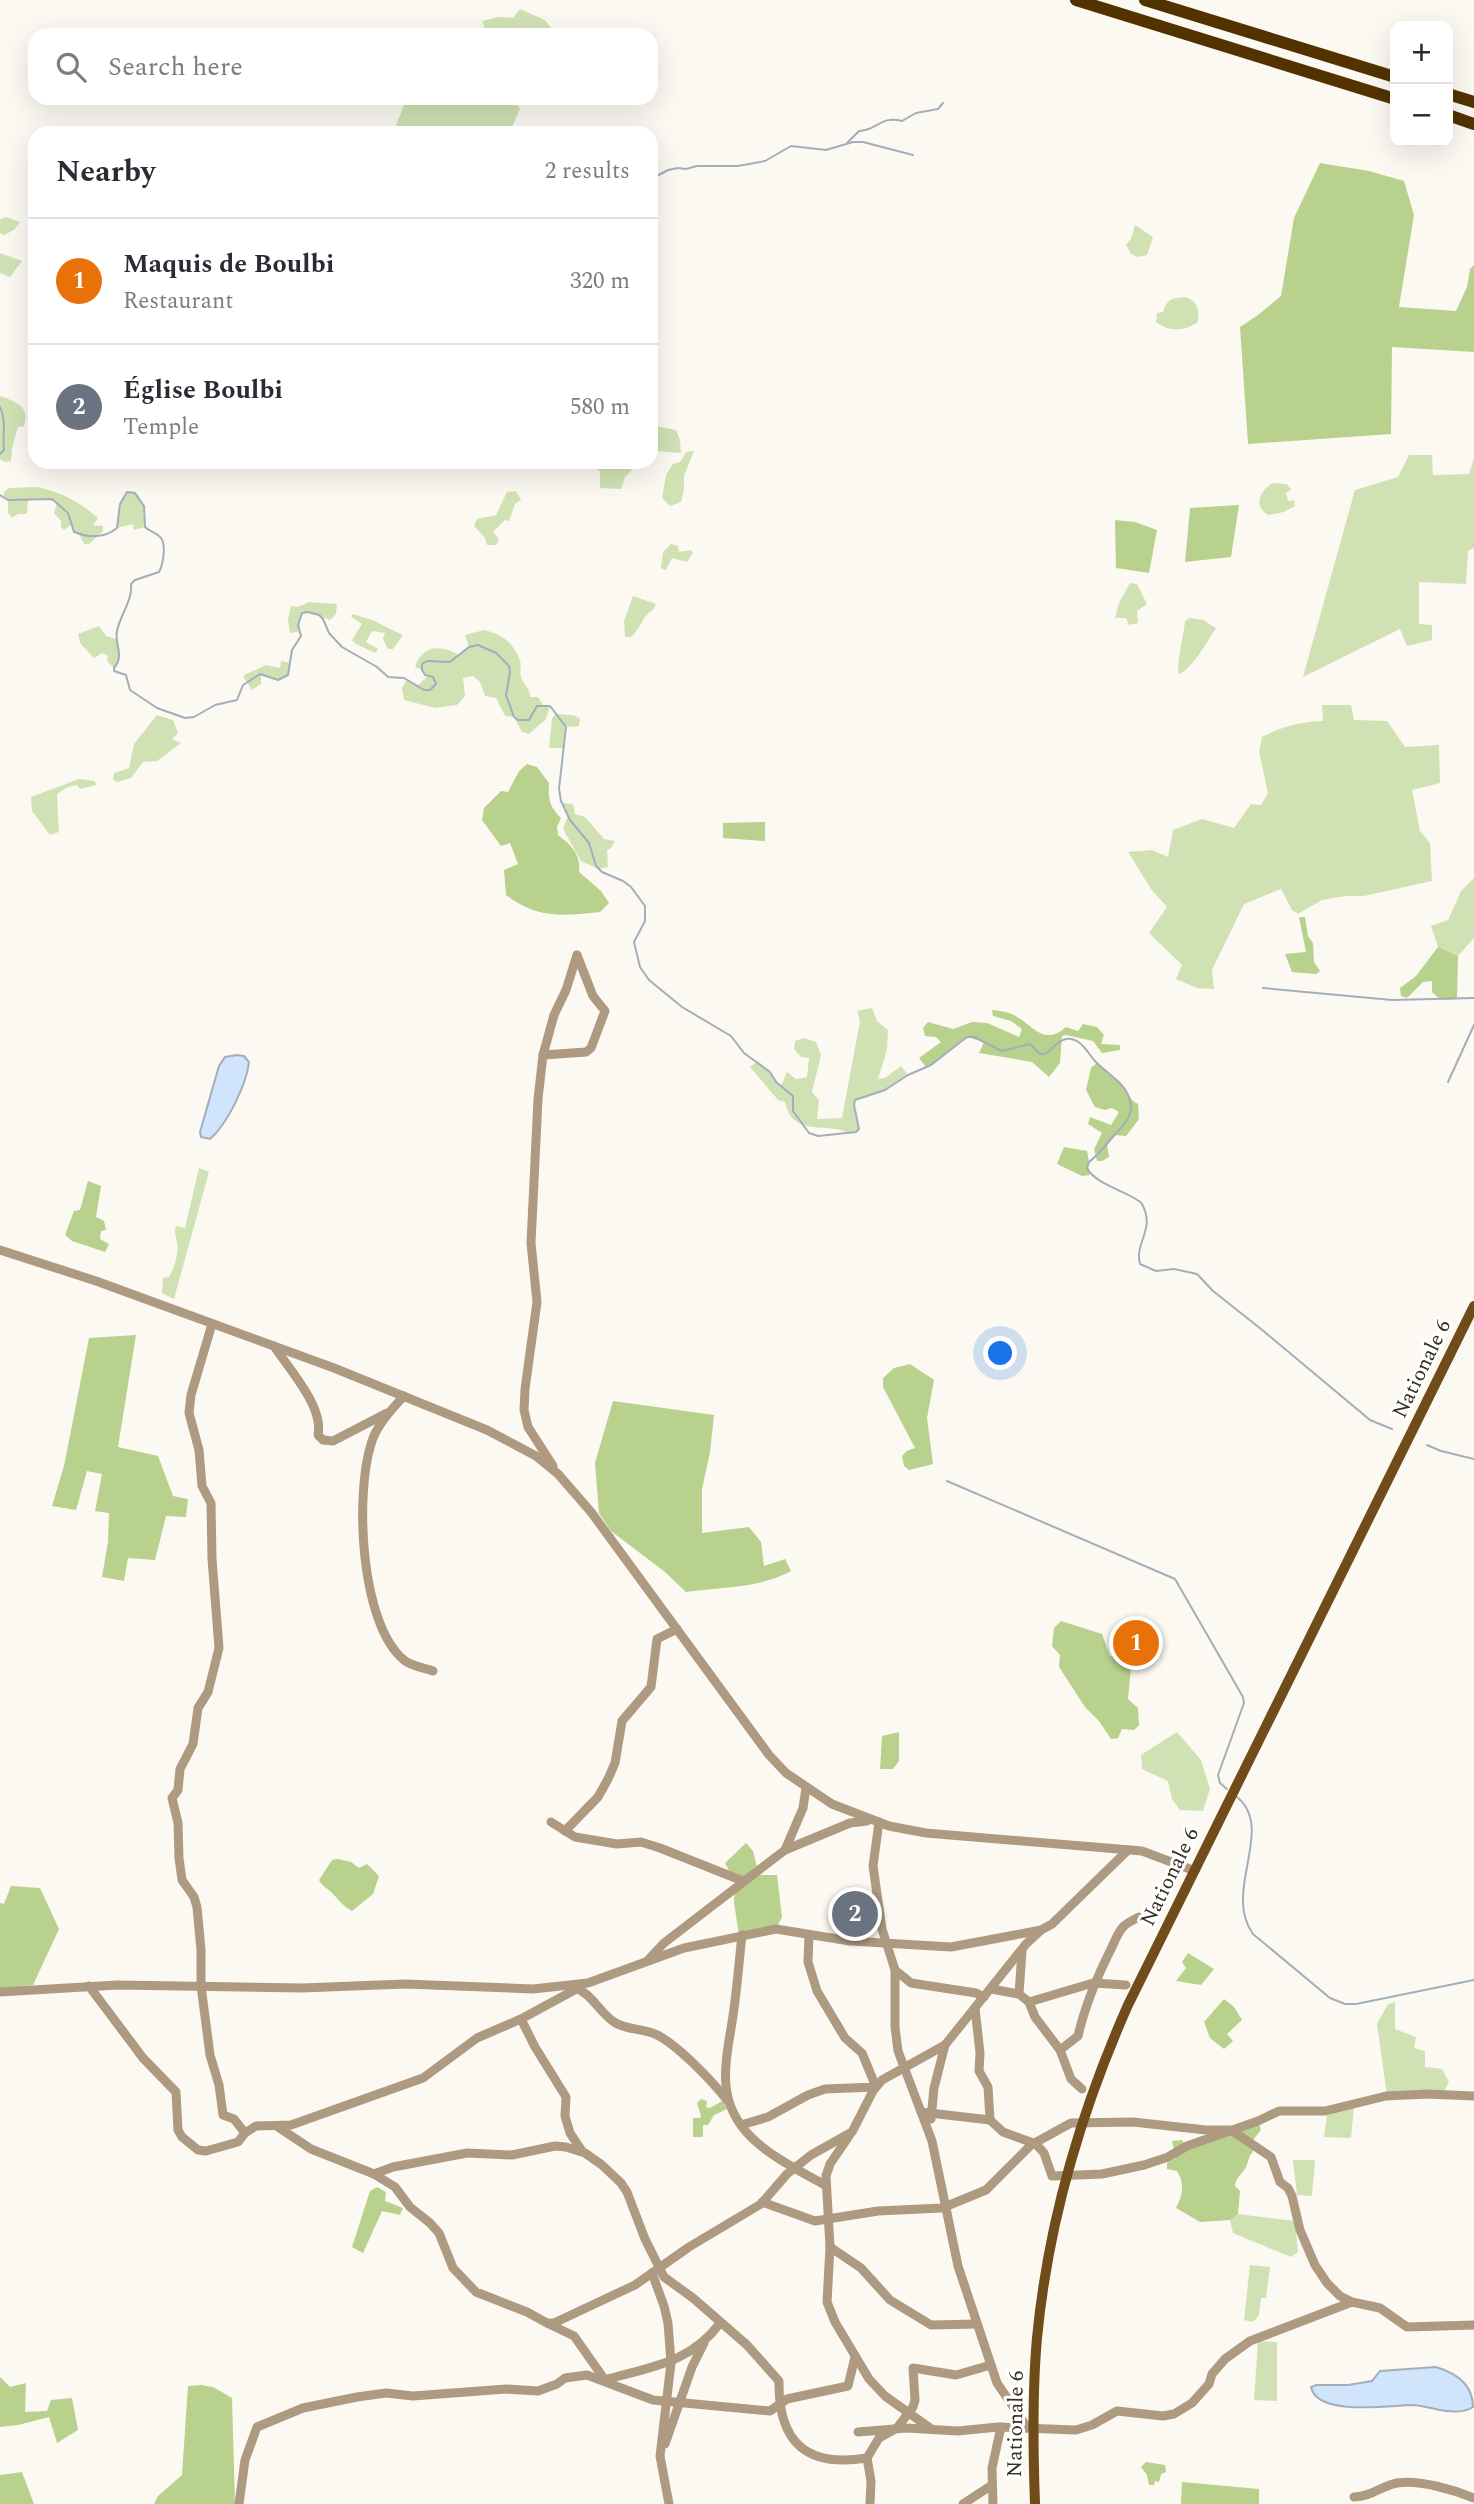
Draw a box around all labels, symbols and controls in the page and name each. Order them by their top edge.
map controls [1390,21,1453,147]
button: + [1390,21,1453,84]
search box [28,28,658,105]
text: Search here [108,47,243,87]
icon: search [52,48,90,86]
button: − [1390,84,1453,147]
text: Nearby [56,149,155,195]
text: 2 results [545,154,630,189]
text: Maquis de Boulbi [123,244,334,284]
text: 1 [73,264,85,299]
text: 320 m [570,264,630,299]
text: Restaurant [123,284,233,319]
text: Église Boulbi [123,370,283,410]
text: 2 [73,390,85,425]
text: 580 m [570,390,630,425]
text: Temple [123,410,199,445]
street label: Nationale 6 [1384,1314,1460,1424]
your location [983,1336,1017,1370]
pin: 1 [1113,1617,1159,1669]
street label: Nationale 6 [1132,1822,1208,1932]
pin: 2 [832,1888,878,1940]
street label: Nationale 6 [999,2370,1033,2478]

